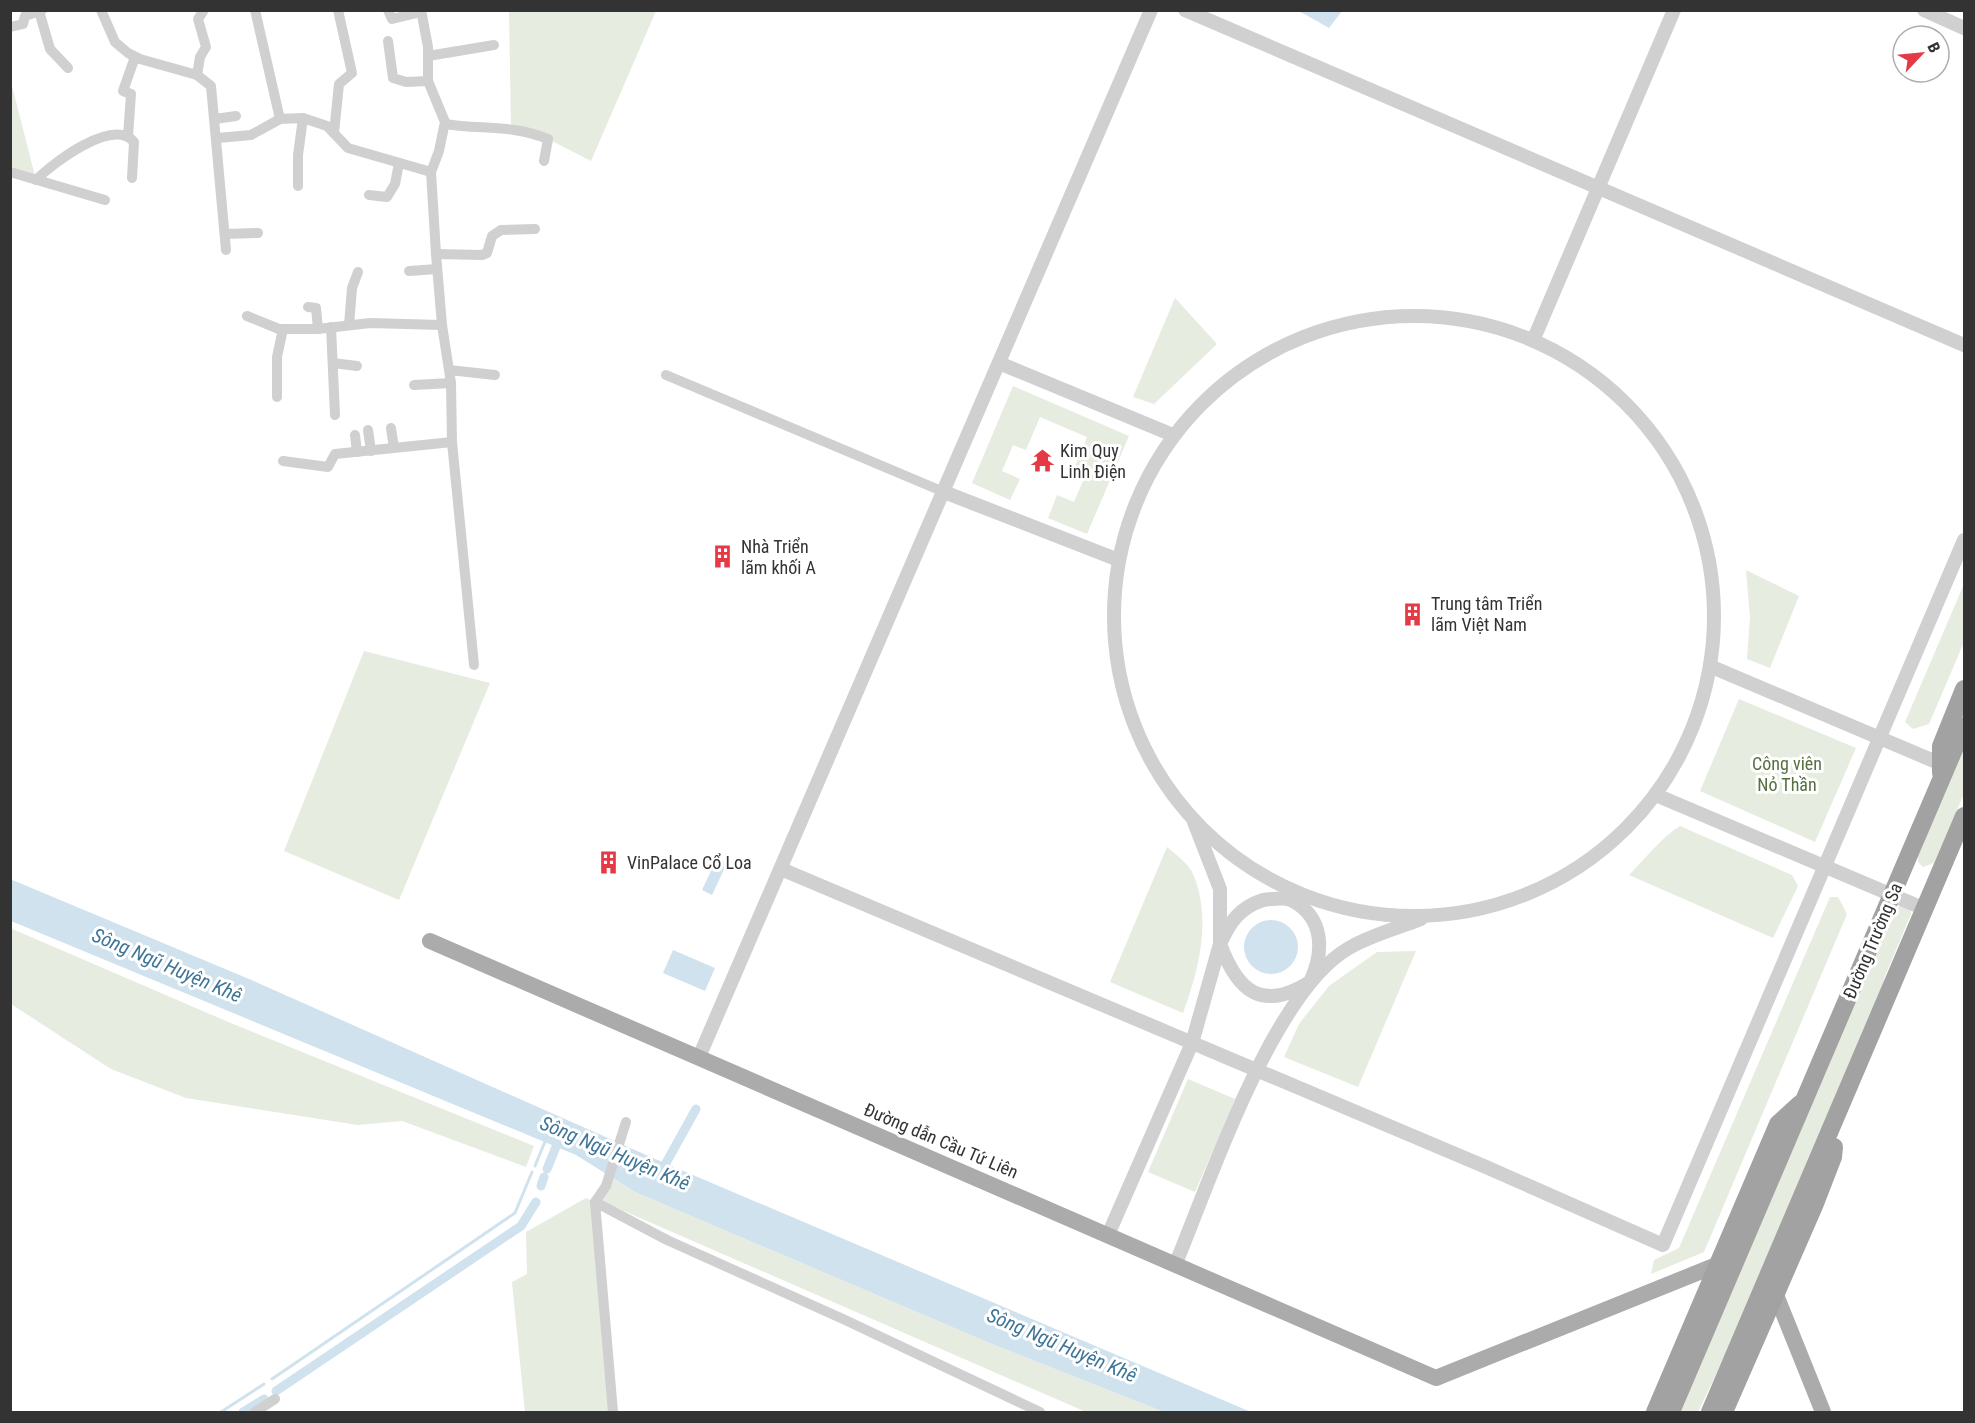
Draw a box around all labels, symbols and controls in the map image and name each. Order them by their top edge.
north arrow [1891,24,1951,84]
text: B [1924,39,1945,56]
place label: Kim Quy Linh Điện [1060,440,1126,482]
temple icon: Kim Quy Linh Điện [1029,448,1055,474]
place label: Nhà Triển lãm khối A [741,536,817,578]
building icon: Nhà Triển lãm khối A [710,544,736,570]
place label: Trung tâm Triển lãm Việt Nam [1431,593,1542,635]
building icon: Trung tâm Triển lãm Việt Nam [1400,601,1426,627]
park label: Công viên Nỏ Thần [1752,753,1822,795]
building icon: VinPalace Cổ Loa [596,850,622,876]
place label: VinPalace Cổ Loa [627,852,752,873]
street label: Đường Trường Sa [1839,880,1906,1002]
water label: Sông Ngũ Huyện Khê [89,923,245,1007]
street label: Đường dẫn Cầu Tứ Liên [861,1099,1021,1183]
water label: Sông Ngũ Huyện Khê [537,1111,693,1195]
water label: Sông Ngũ Huyện Khê [984,1303,1140,1387]

